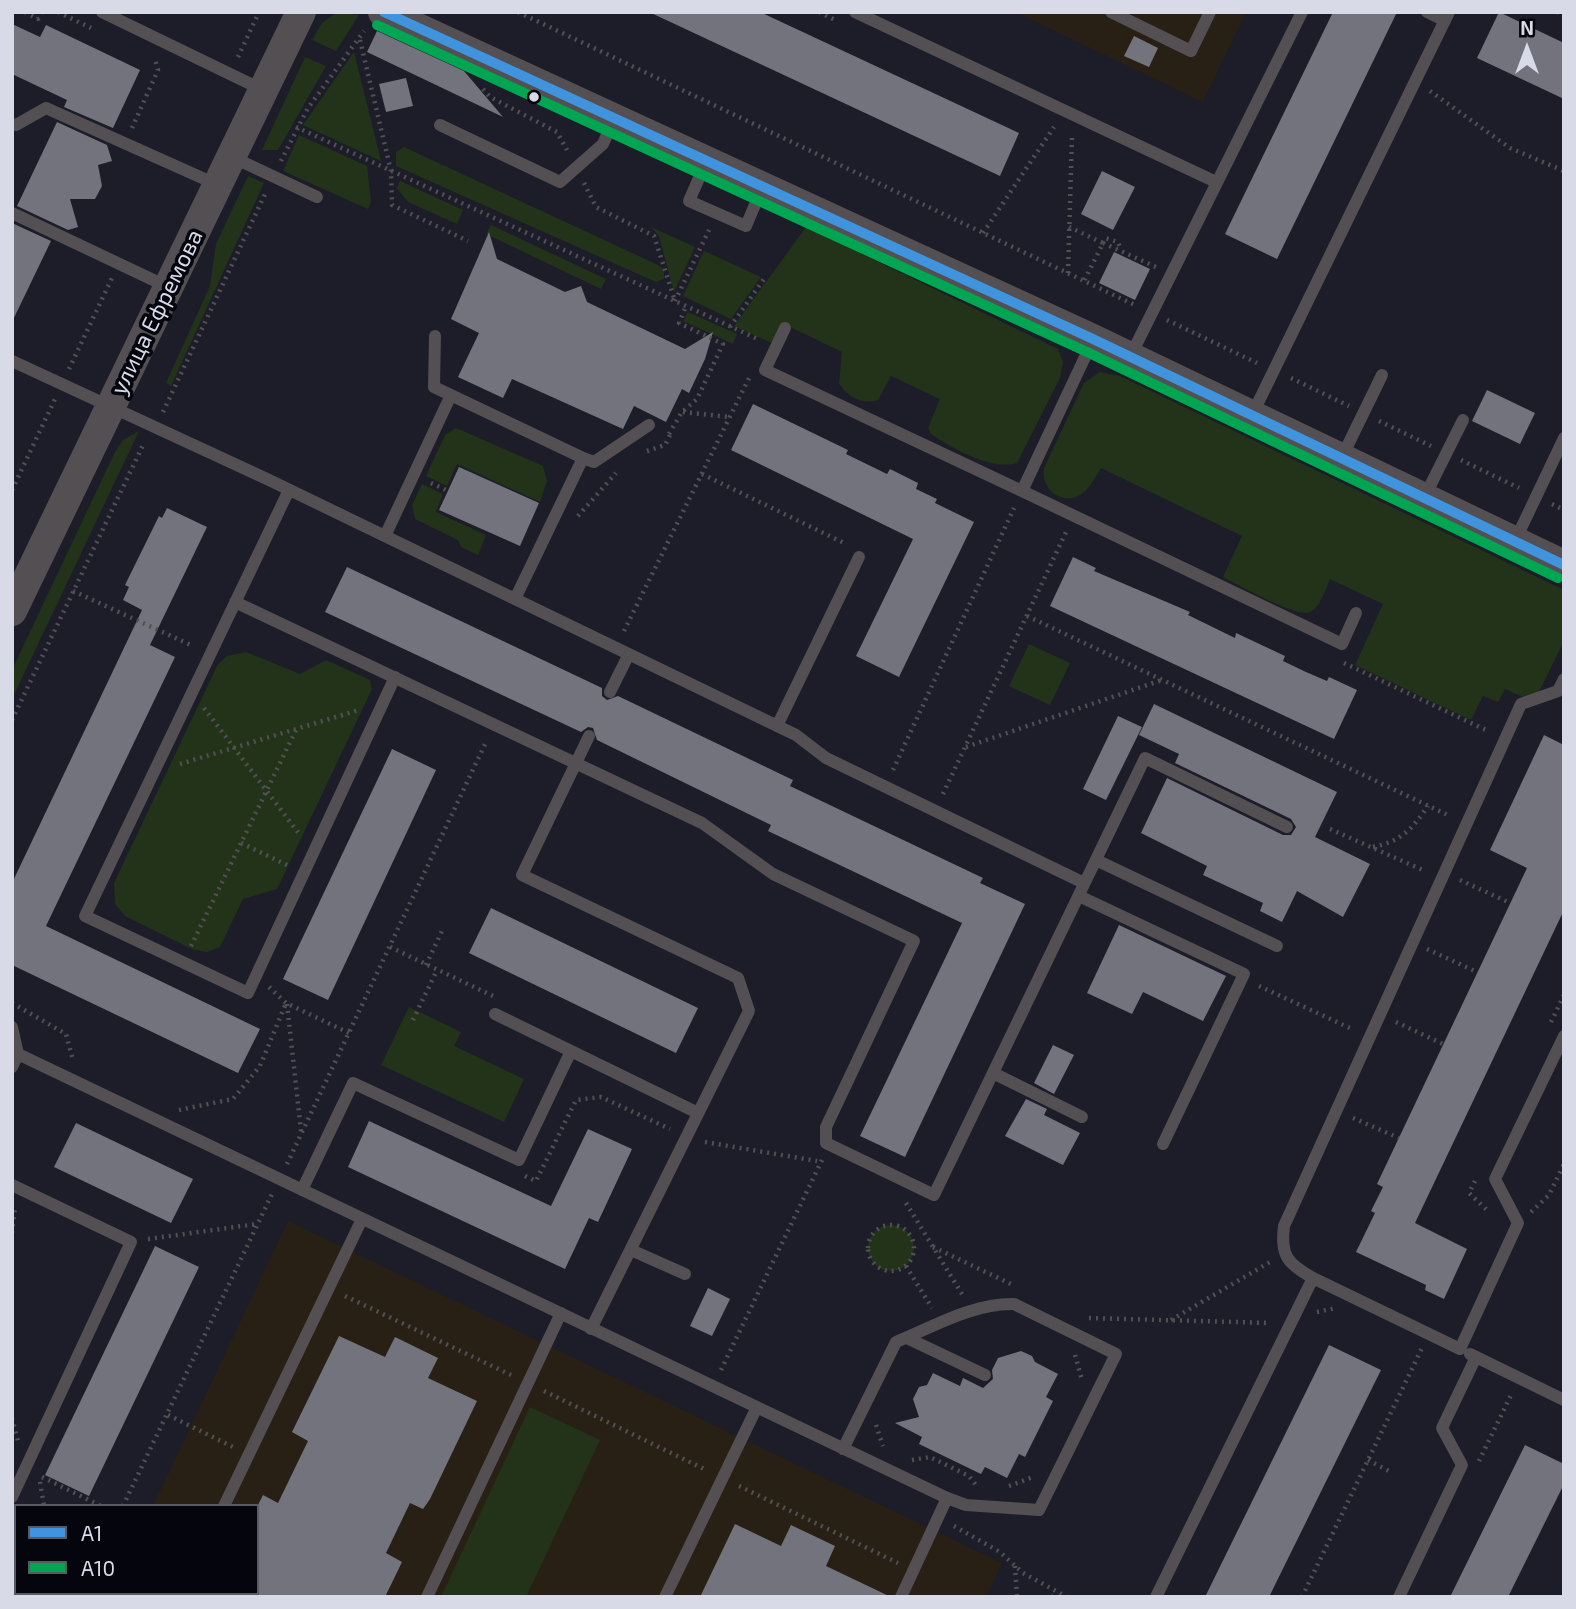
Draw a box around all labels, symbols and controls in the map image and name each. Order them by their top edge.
north arrow [1492,14,1562,84]
text: N [1520,16,1534,39]
unlabelled marker [527,90,541,104]
street label: улица Ефремова [105,225,209,399]
legend [14,1504,259,1595]
text: А1 [81,1520,102,1545]
text: А10 [81,1555,115,1580]

